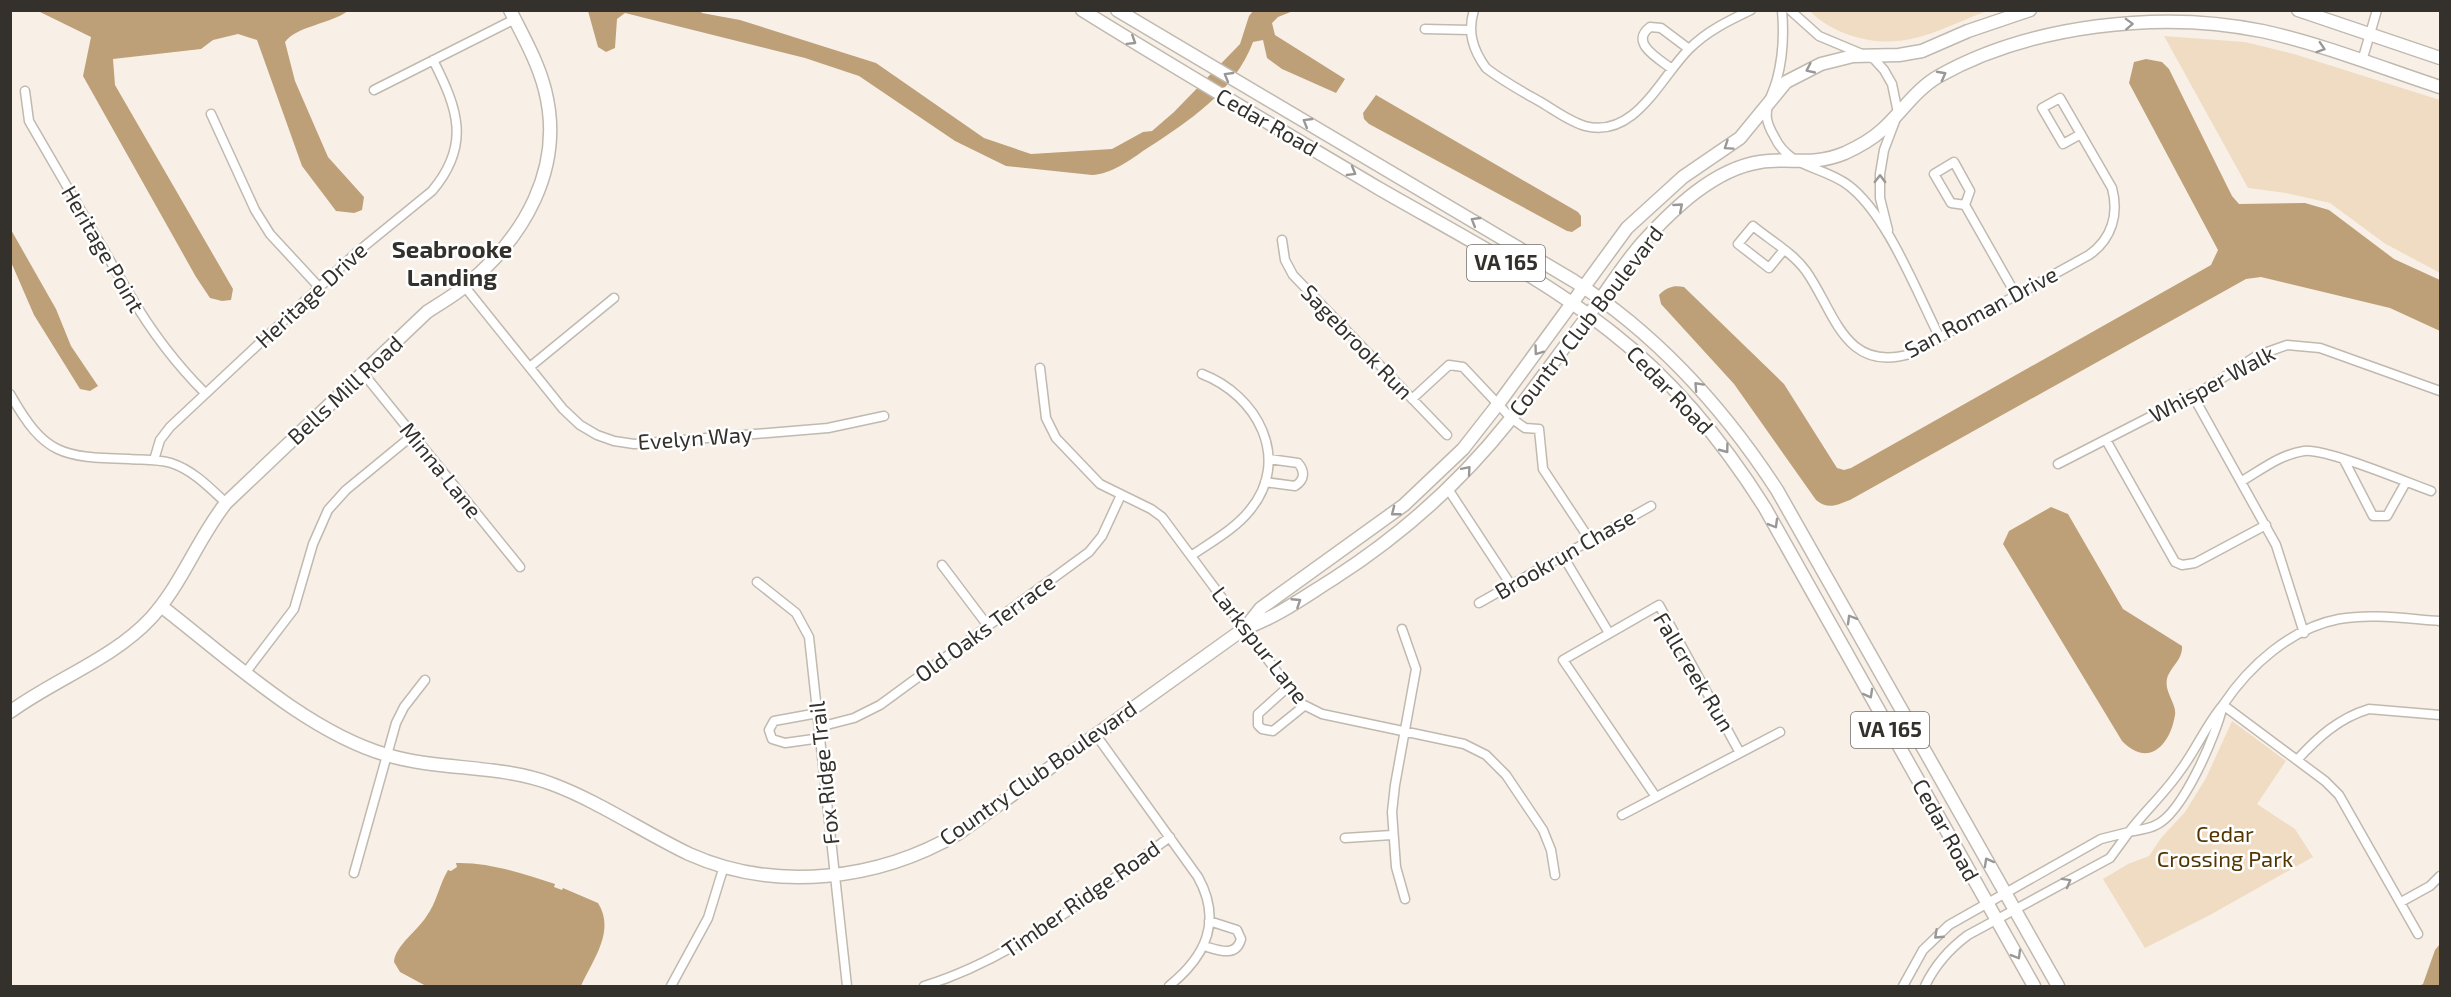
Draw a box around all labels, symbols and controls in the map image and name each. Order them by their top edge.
one-way arrow [2124,18,2133,31]
one-way arrow [1126,34,1136,46]
one-way arrow [2315,40,2326,53]
one-way arrow [1806,62,1817,74]
one-way arrow [1224,71,1234,83]
one-way arrow [1936,71,1947,82]
street label: Cedar Road [1212,82,1323,161]
one-way arrow [1303,118,1313,129]
one-way arrow [1724,139,1735,150]
one-way arrow [1346,165,1356,177]
one-way arrow [1874,174,1886,183]
street label: Heritage Point [57,180,151,317]
one-way arrow [1672,203,1683,214]
one-way arrow [1471,217,1481,228]
street label: Country Club Boulevard [1503,220,1668,421]
district label: Seabrooke Landing [392,234,512,291]
street label: Heritage Drive [249,236,371,352]
road number: VA 165 [1467,245,1545,281]
street label: San Roman Drive [1900,260,2061,362]
street label: Sagebrook Run [1297,279,1419,404]
street label: Bells Mill Road [282,329,407,449]
street label: Whisper Walk [2144,339,2279,427]
street label: Cedar Road [1622,340,1719,439]
one-way arrow [1534,344,1545,355]
one-way arrow [1694,382,1705,392]
street label: Minna Lane [395,416,488,522]
street label: Evelyn Way [637,420,754,454]
one-way arrow [1717,442,1728,453]
one-way arrow [1460,466,1471,477]
street label: Brookrun Chase [1490,502,1639,604]
one-way arrow [1391,505,1402,516]
one-way arrow [1766,518,1778,528]
street label: Old Oaks Terrace [909,568,1059,687]
street label: Larkspur Lane [1207,581,1314,708]
one-way arrow [1291,597,1301,609]
street label: Fallcreek Run [1649,607,1741,736]
one-way arrow [1846,615,1858,626]
one-way arrow [1862,688,1873,698]
street label: Country Club Boulevard [934,694,1141,850]
street label: Fox Ridge Trail [803,700,843,846]
road number: VA 165 [1851,712,1929,748]
street label: Cedar Road [1908,774,1986,885]
park label: Cedar Crossing Park [2157,820,2293,871]
street label: Timber Ridge Road [997,834,1164,962]
one-way arrow [1984,858,1995,868]
one-way arrow [2060,878,2071,889]
one-way arrow [1935,928,1945,939]
one-way arrow [2009,949,2021,959]

